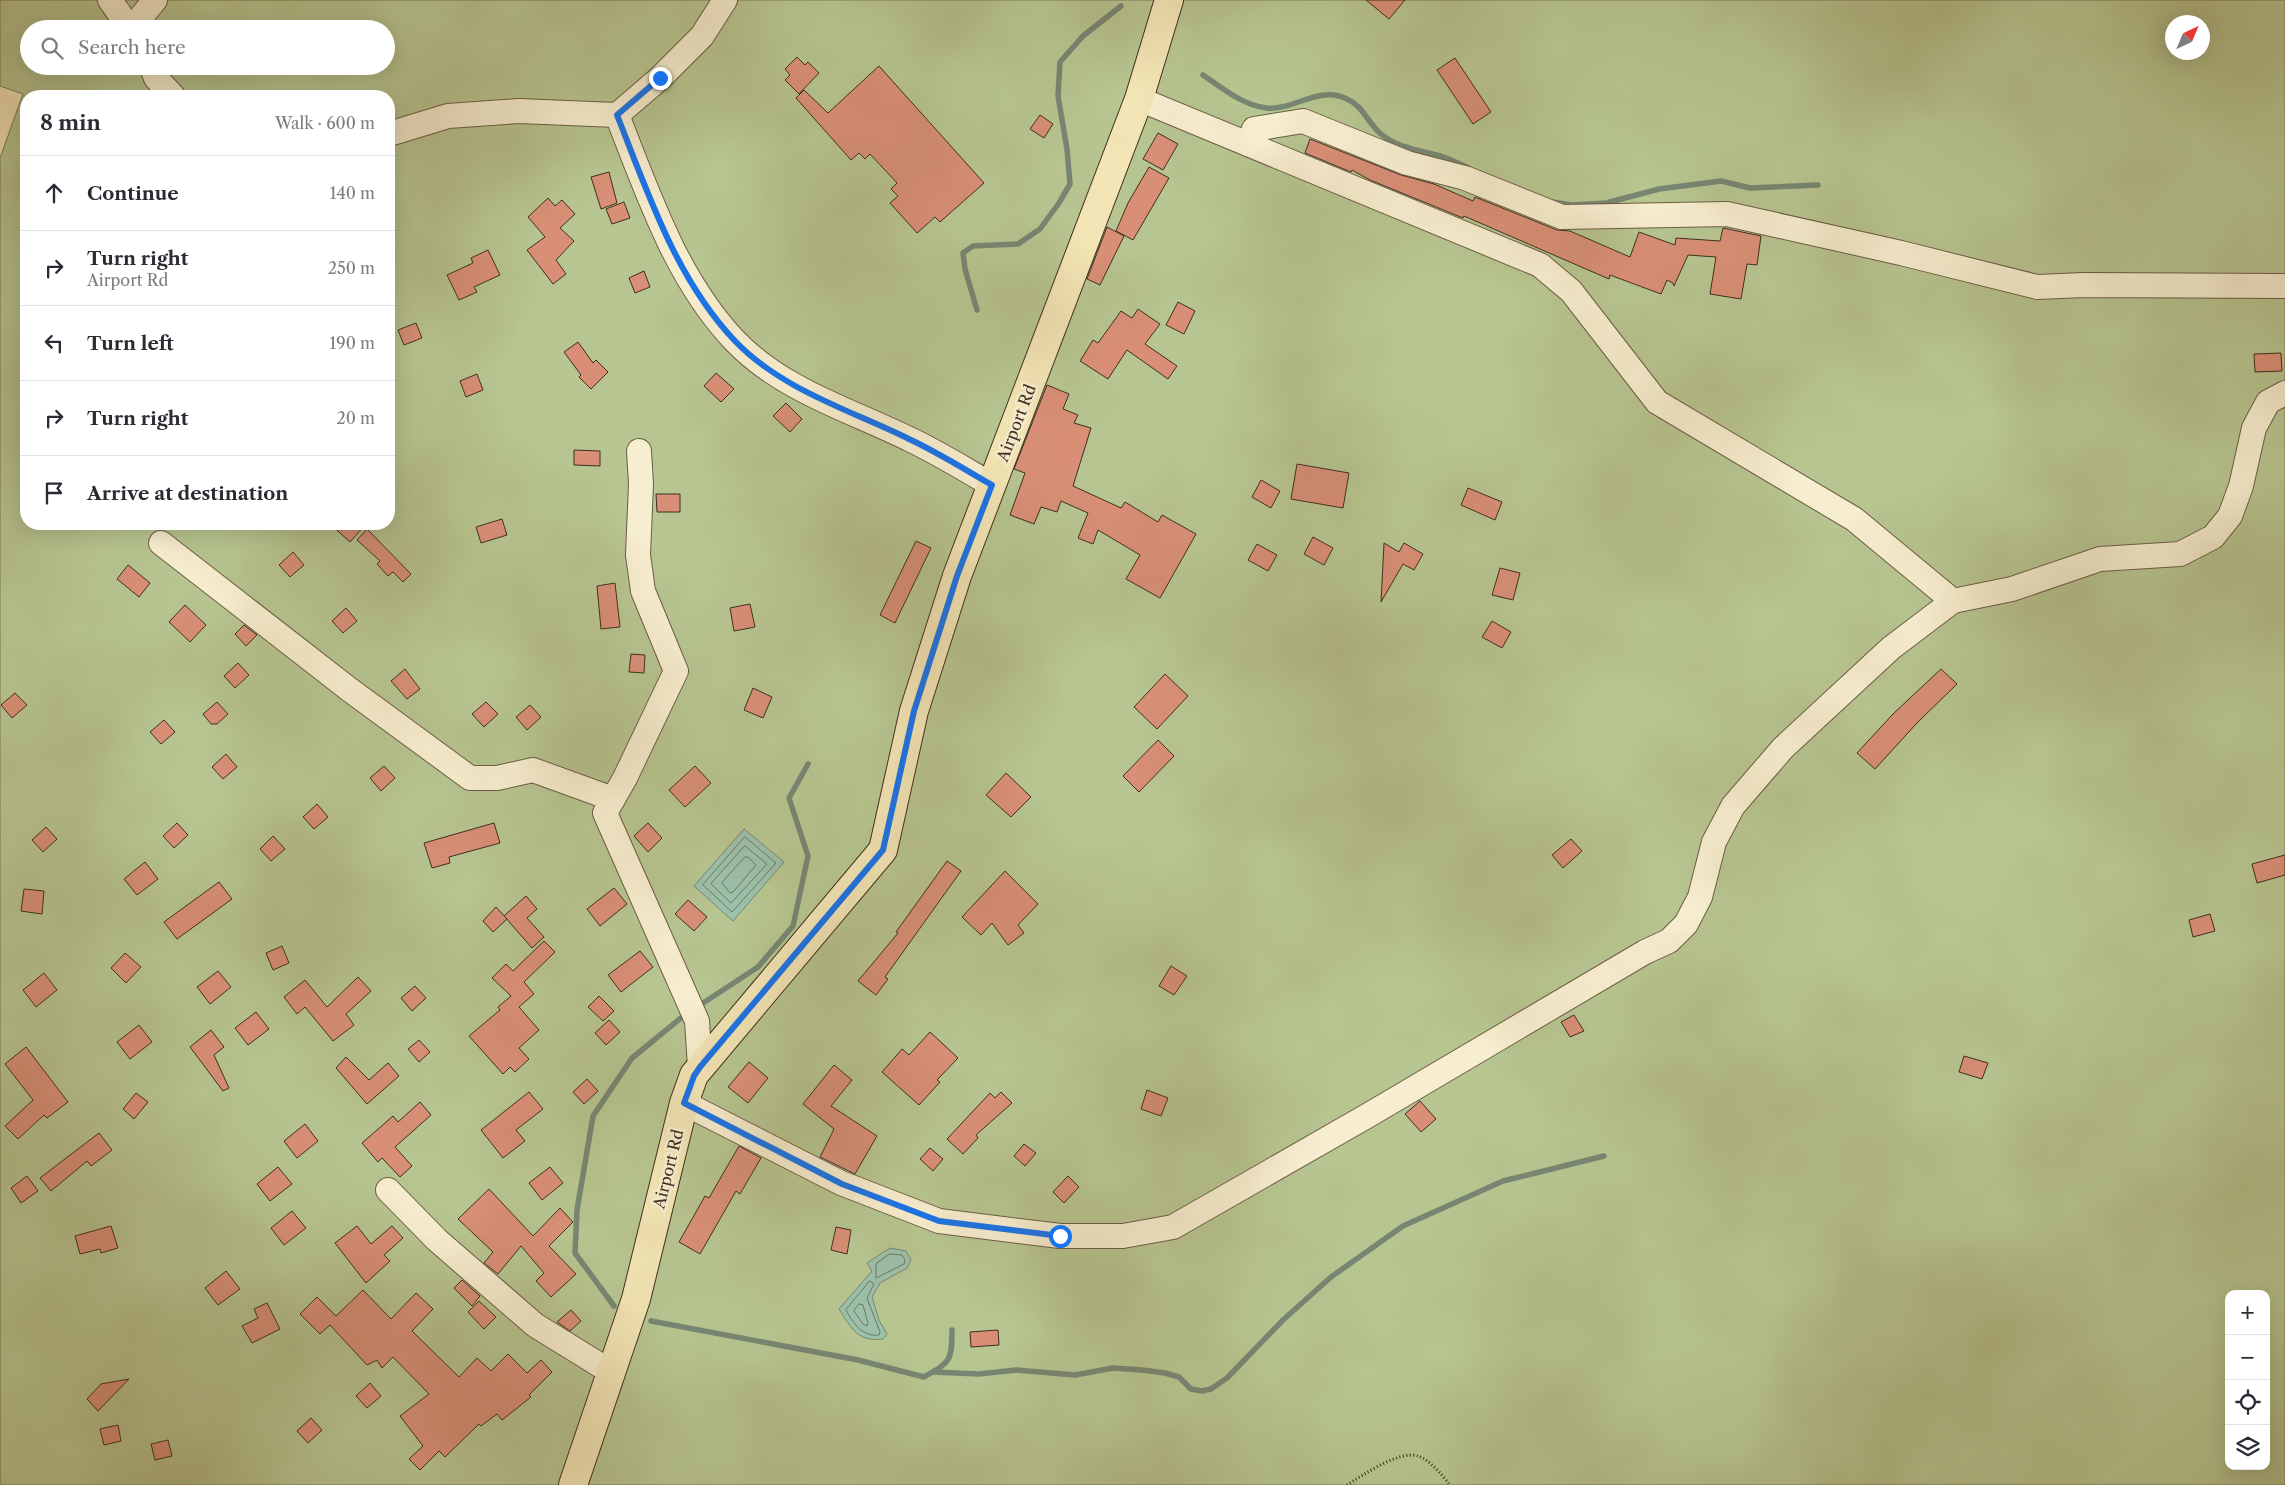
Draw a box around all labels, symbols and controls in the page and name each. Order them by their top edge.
north arrow [2165,15,2210,60]
search box [20,20,395,75]
icon: search [38,34,66,62]
text: Search here [78,36,186,59]
route end [649,67,672,90]
text: 8 min [40,110,101,135]
text: Walk · 600 m [275,113,375,133]
icon: ahead [40,179,68,207]
text: Continue [87,182,179,205]
text: 140 m [330,183,375,203]
text: Turn right [87,247,188,270]
icon: right [40,254,68,282]
text: 250 m [328,258,375,278]
text: Airport Rd [87,270,168,290]
icon: left [40,329,68,357]
text: Turn left [87,332,174,355]
text: 190 m [330,333,375,353]
street label: Airport Rd [992,381,1040,465]
icon: right [40,404,68,432]
text: Turn right [87,407,188,430]
text: 20 m [336,408,375,428]
icon: arrive [40,479,68,507]
text: Arrive at destination [87,482,288,505]
street label: Airport Rd [648,1127,688,1212]
route start [1049,1225,1072,1248]
map controls [2225,1290,2270,1470]
button: + [2225,1290,2270,1335]
button: − [2225,1335,2270,1380]
button: locate [2225,1380,2270,1425]
button: layers [2225,1425,2270,1470]

